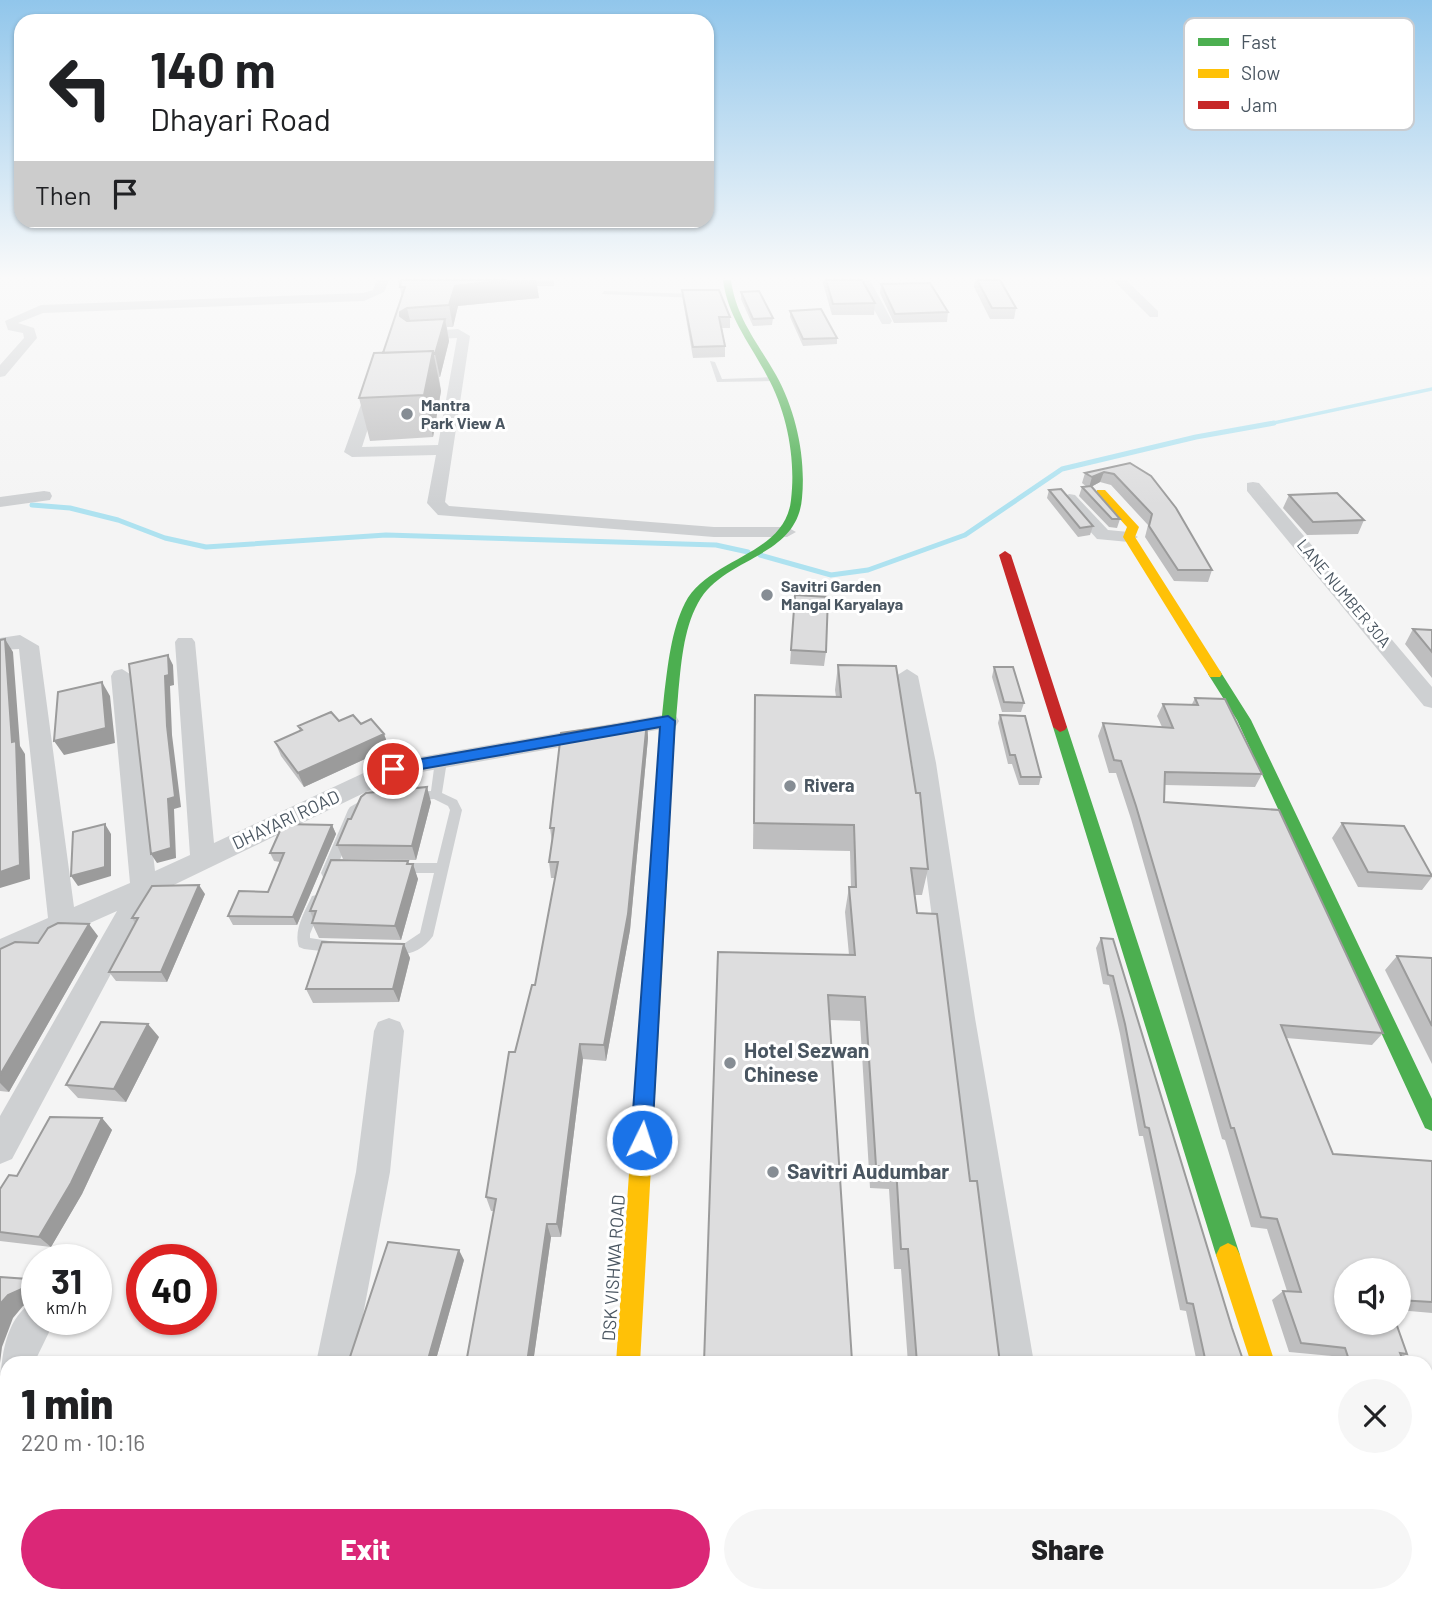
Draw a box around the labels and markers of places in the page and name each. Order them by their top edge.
place label: Mantra Park View A [421,395,506,432]
marker: Mantra Park View A [399,406,415,422]
place label: Savitri Garden Mangal Karyalaya [781,576,903,613]
marker: Savitri Garden Mangal Karyalaya [759,587,775,603]
pin [363,739,423,799]
place label: Rivera [804,774,855,796]
marker: Rivera [782,778,798,794]
place label: Hotel Sezwan Chinese [744,1037,869,1086]
marker: Hotel Sezwan Chinese [722,1055,738,1071]
place label: Savitri Audumbar [787,1158,949,1183]
marker: Savitri Audumbar [765,1164,781,1180]

